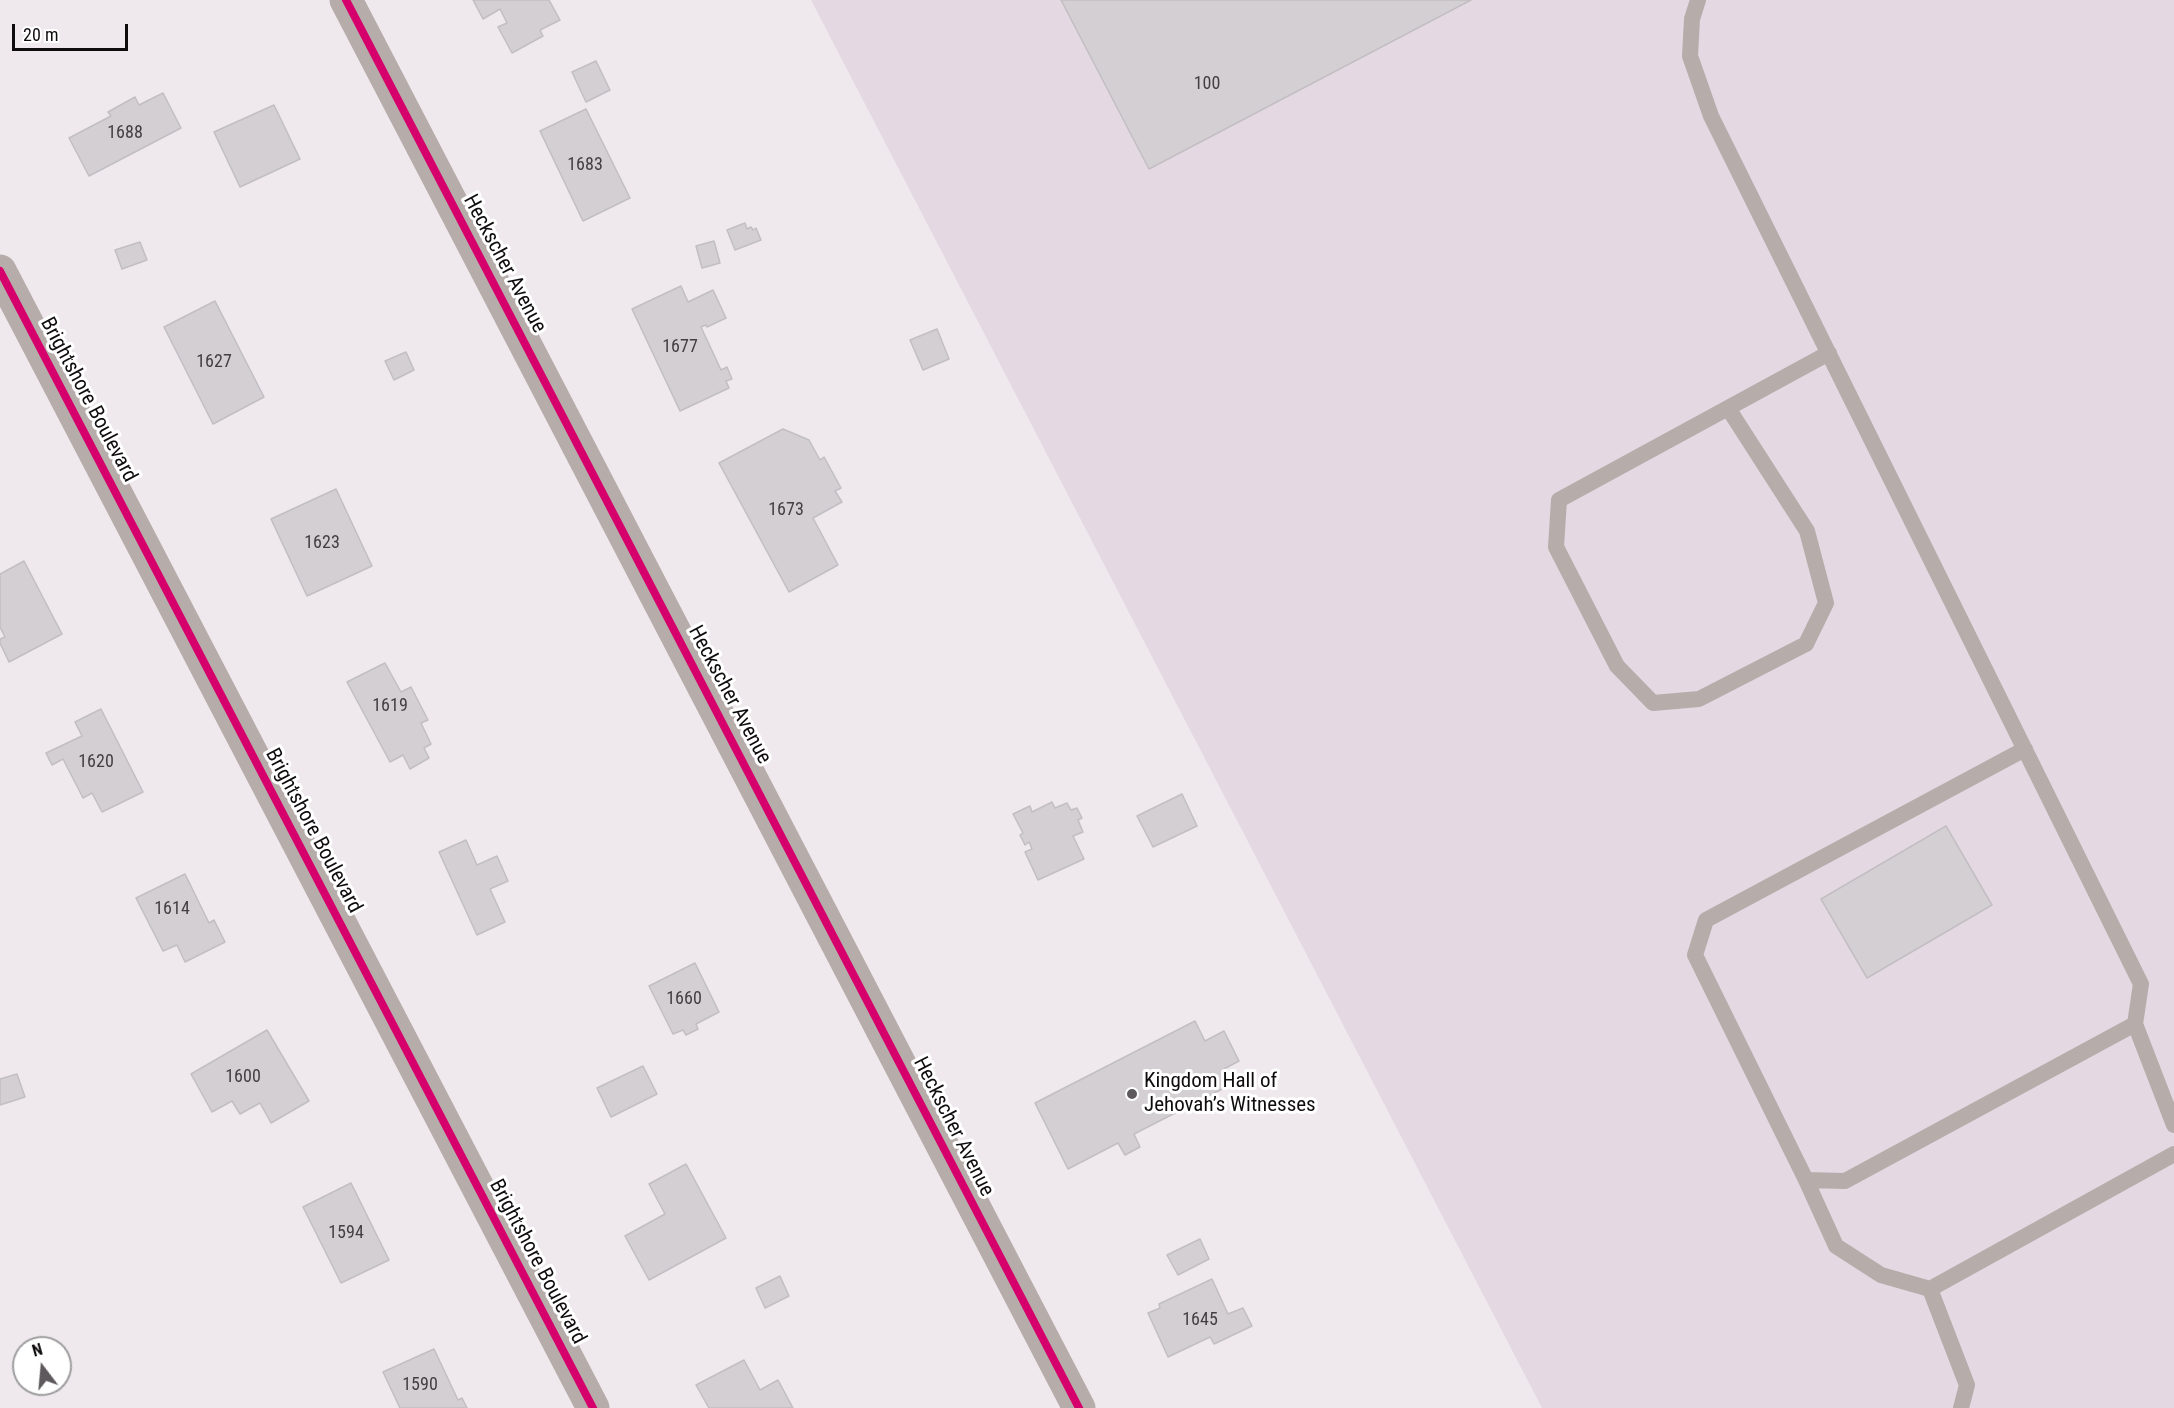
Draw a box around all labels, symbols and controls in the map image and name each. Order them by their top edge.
scale bar [15,12,130,50]
text: 20 m [23,24,58,45]
house number: 100 [1194,73,1220,95]
house number: 1688 [107,122,143,144]
house number: 1683 [567,154,603,176]
street label: Heckscher Avenue [457,191,551,337]
street label: Brightshore Boulevard [34,313,142,487]
house number: 1677 [662,336,698,358]
house number: 1627 [196,351,232,373]
house number: 1673 [768,499,804,521]
house number: 1623 [304,532,340,554]
street label: Heckscher Avenue [682,622,776,768]
house number: 1619 [372,695,408,717]
street label: Brightshore Boulevard [259,744,367,918]
house number: 1620 [78,751,114,773]
house number: 1614 [154,898,190,920]
house number: 1660 [666,988,702,1010]
street label: Heckscher Avenue [907,1053,999,1201]
house number: 1600 [225,1066,261,1088]
place label: Kingdom Hall of Jehovah’s Witnesses [1144,1069,1316,1119]
marker: Kingdom Hall of Jehovah’s Witnesses [1125,1087,1139,1101]
street label: Brightshore Boulevard [483,1175,591,1349]
house number: 1594 [328,1222,364,1244]
house number: 1645 [1182,1309,1218,1331]
north arrow [12,1336,72,1396]
text: N [30,1340,45,1361]
house number: 1590 [402,1374,438,1396]

